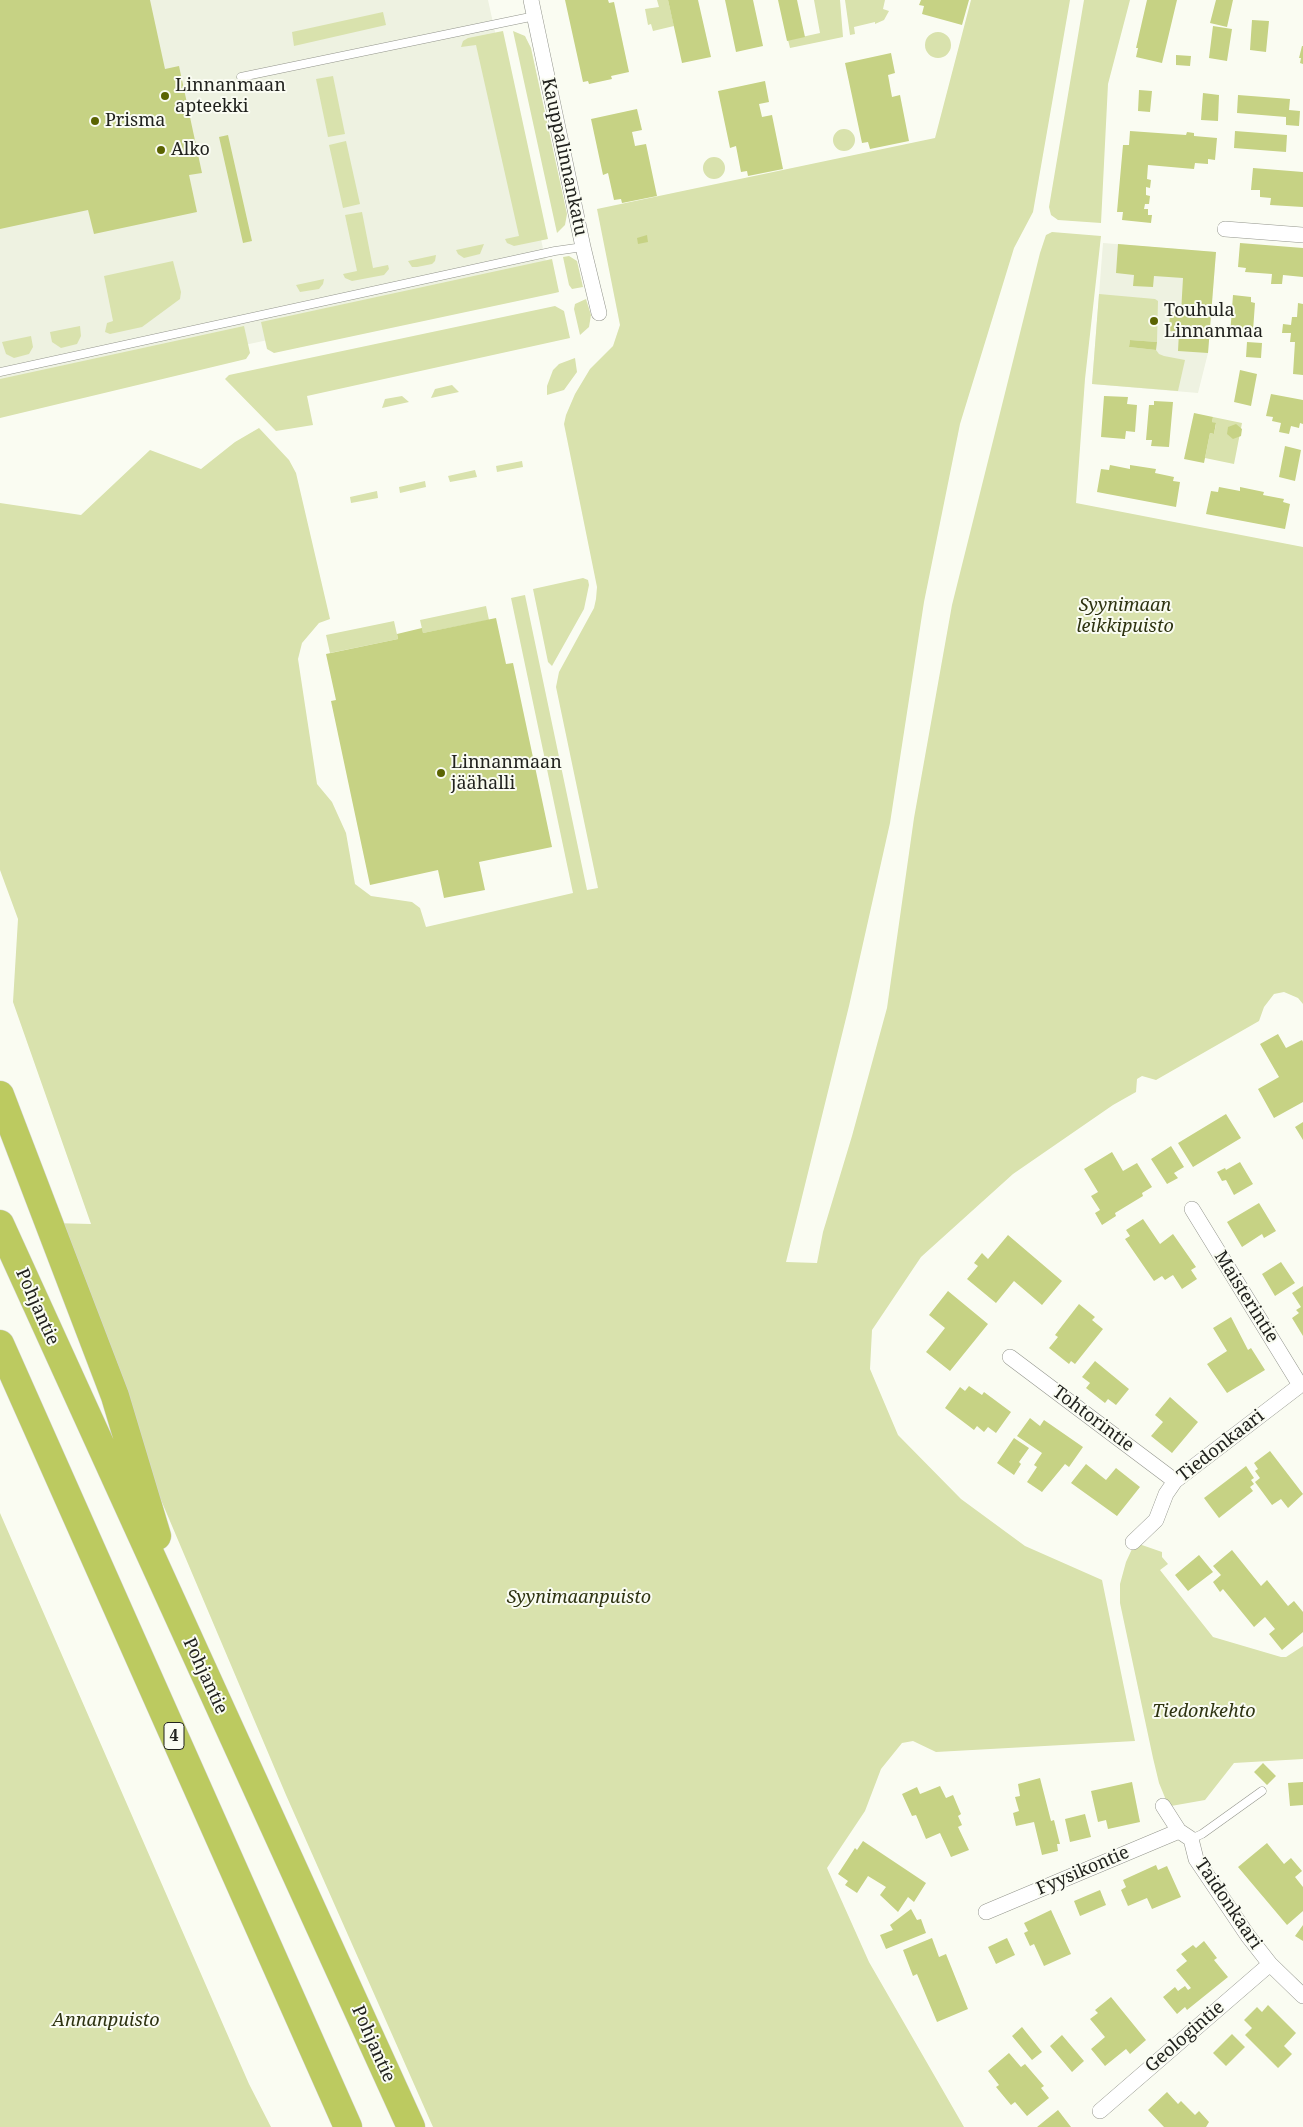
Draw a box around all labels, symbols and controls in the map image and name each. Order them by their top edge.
place label: Linnanmaan apteekki [175,75,286,118]
street label: Kauppalinnankatu [537,76,591,238]
marker: Linnanmaan apteekki [159,90,171,102]
place label: Prisma [105,110,165,132]
marker: Prisma [89,115,101,127]
place label: Alko [171,139,210,161]
marker: Alko [155,144,167,156]
place label: Touhula Linnanmaa [1164,300,1263,342]
marker: Touhula Linnanmaa [1148,315,1160,327]
park label: Syynimaan leikkipuisto [1076,595,1174,638]
place label: Linnanmaan jäähalli [451,752,562,794]
marker: Linnanmaan jäähalli [435,767,447,779]
street label: Maisterintie [1209,1247,1283,1347]
street label: Pohjantie [11,1265,63,1349]
street label: Tohtorintie [1048,1381,1138,1457]
street label: Tiedonkaari [1173,1405,1269,1487]
park label: Syynimaanpuisto [507,1587,651,1609]
street label: Pohjantie [178,1634,232,1718]
park label: Tiedonkehto [1152,1701,1256,1723]
road number: 4 [164,1722,184,1750]
street label: Fyysikontie [1033,1842,1133,1900]
street label: Taidonkaari [1190,1855,1266,1953]
street label: Geologintie [1141,1997,1229,2077]
street label: Pohjantie [347,2002,399,2086]
park label: Annanpuisto [52,2010,160,2032]

